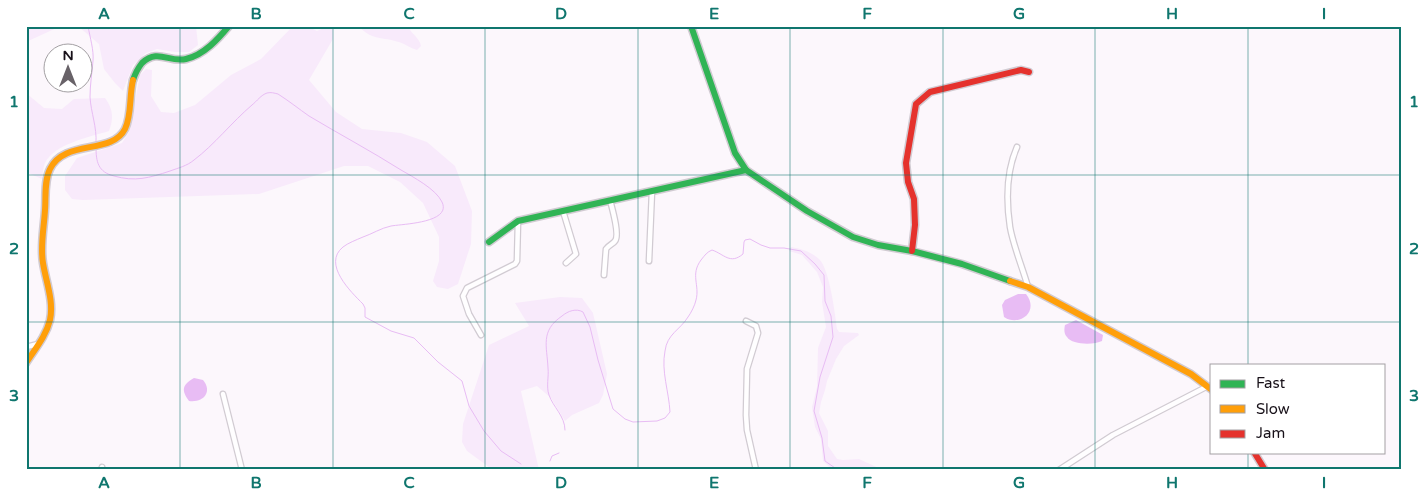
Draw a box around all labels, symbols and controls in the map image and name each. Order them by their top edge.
text: A [98,4,110,24]
text: B [250,4,262,24]
text: C [403,4,415,24]
text: D [555,4,567,24]
text: E [709,4,719,24]
text: F [862,4,872,24]
text: G [1013,4,1025,24]
text: H [1166,4,1178,24]
text: I [1322,4,1326,24]
north arrow [42,42,92,92]
text: N [62,47,74,64]
text: 1 [9,92,19,112]
text: 1 [1409,92,1419,112]
text: 2 [9,239,19,259]
text: 2 [1409,239,1419,259]
legend [1210,364,1386,454]
text: Fast [1256,374,1286,392]
text: 3 [9,386,19,406]
text: 3 [1409,386,1419,406]
text: Slow [1256,400,1290,418]
text: Jam [1256,424,1285,442]
text: A [98,473,110,493]
text: B [250,473,262,493]
text: C [403,473,415,493]
text: D [555,473,567,493]
text: E [709,473,719,493]
text: F [862,473,872,493]
text: G [1013,473,1025,493]
text: H [1166,473,1178,493]
text: I [1322,473,1326,493]

